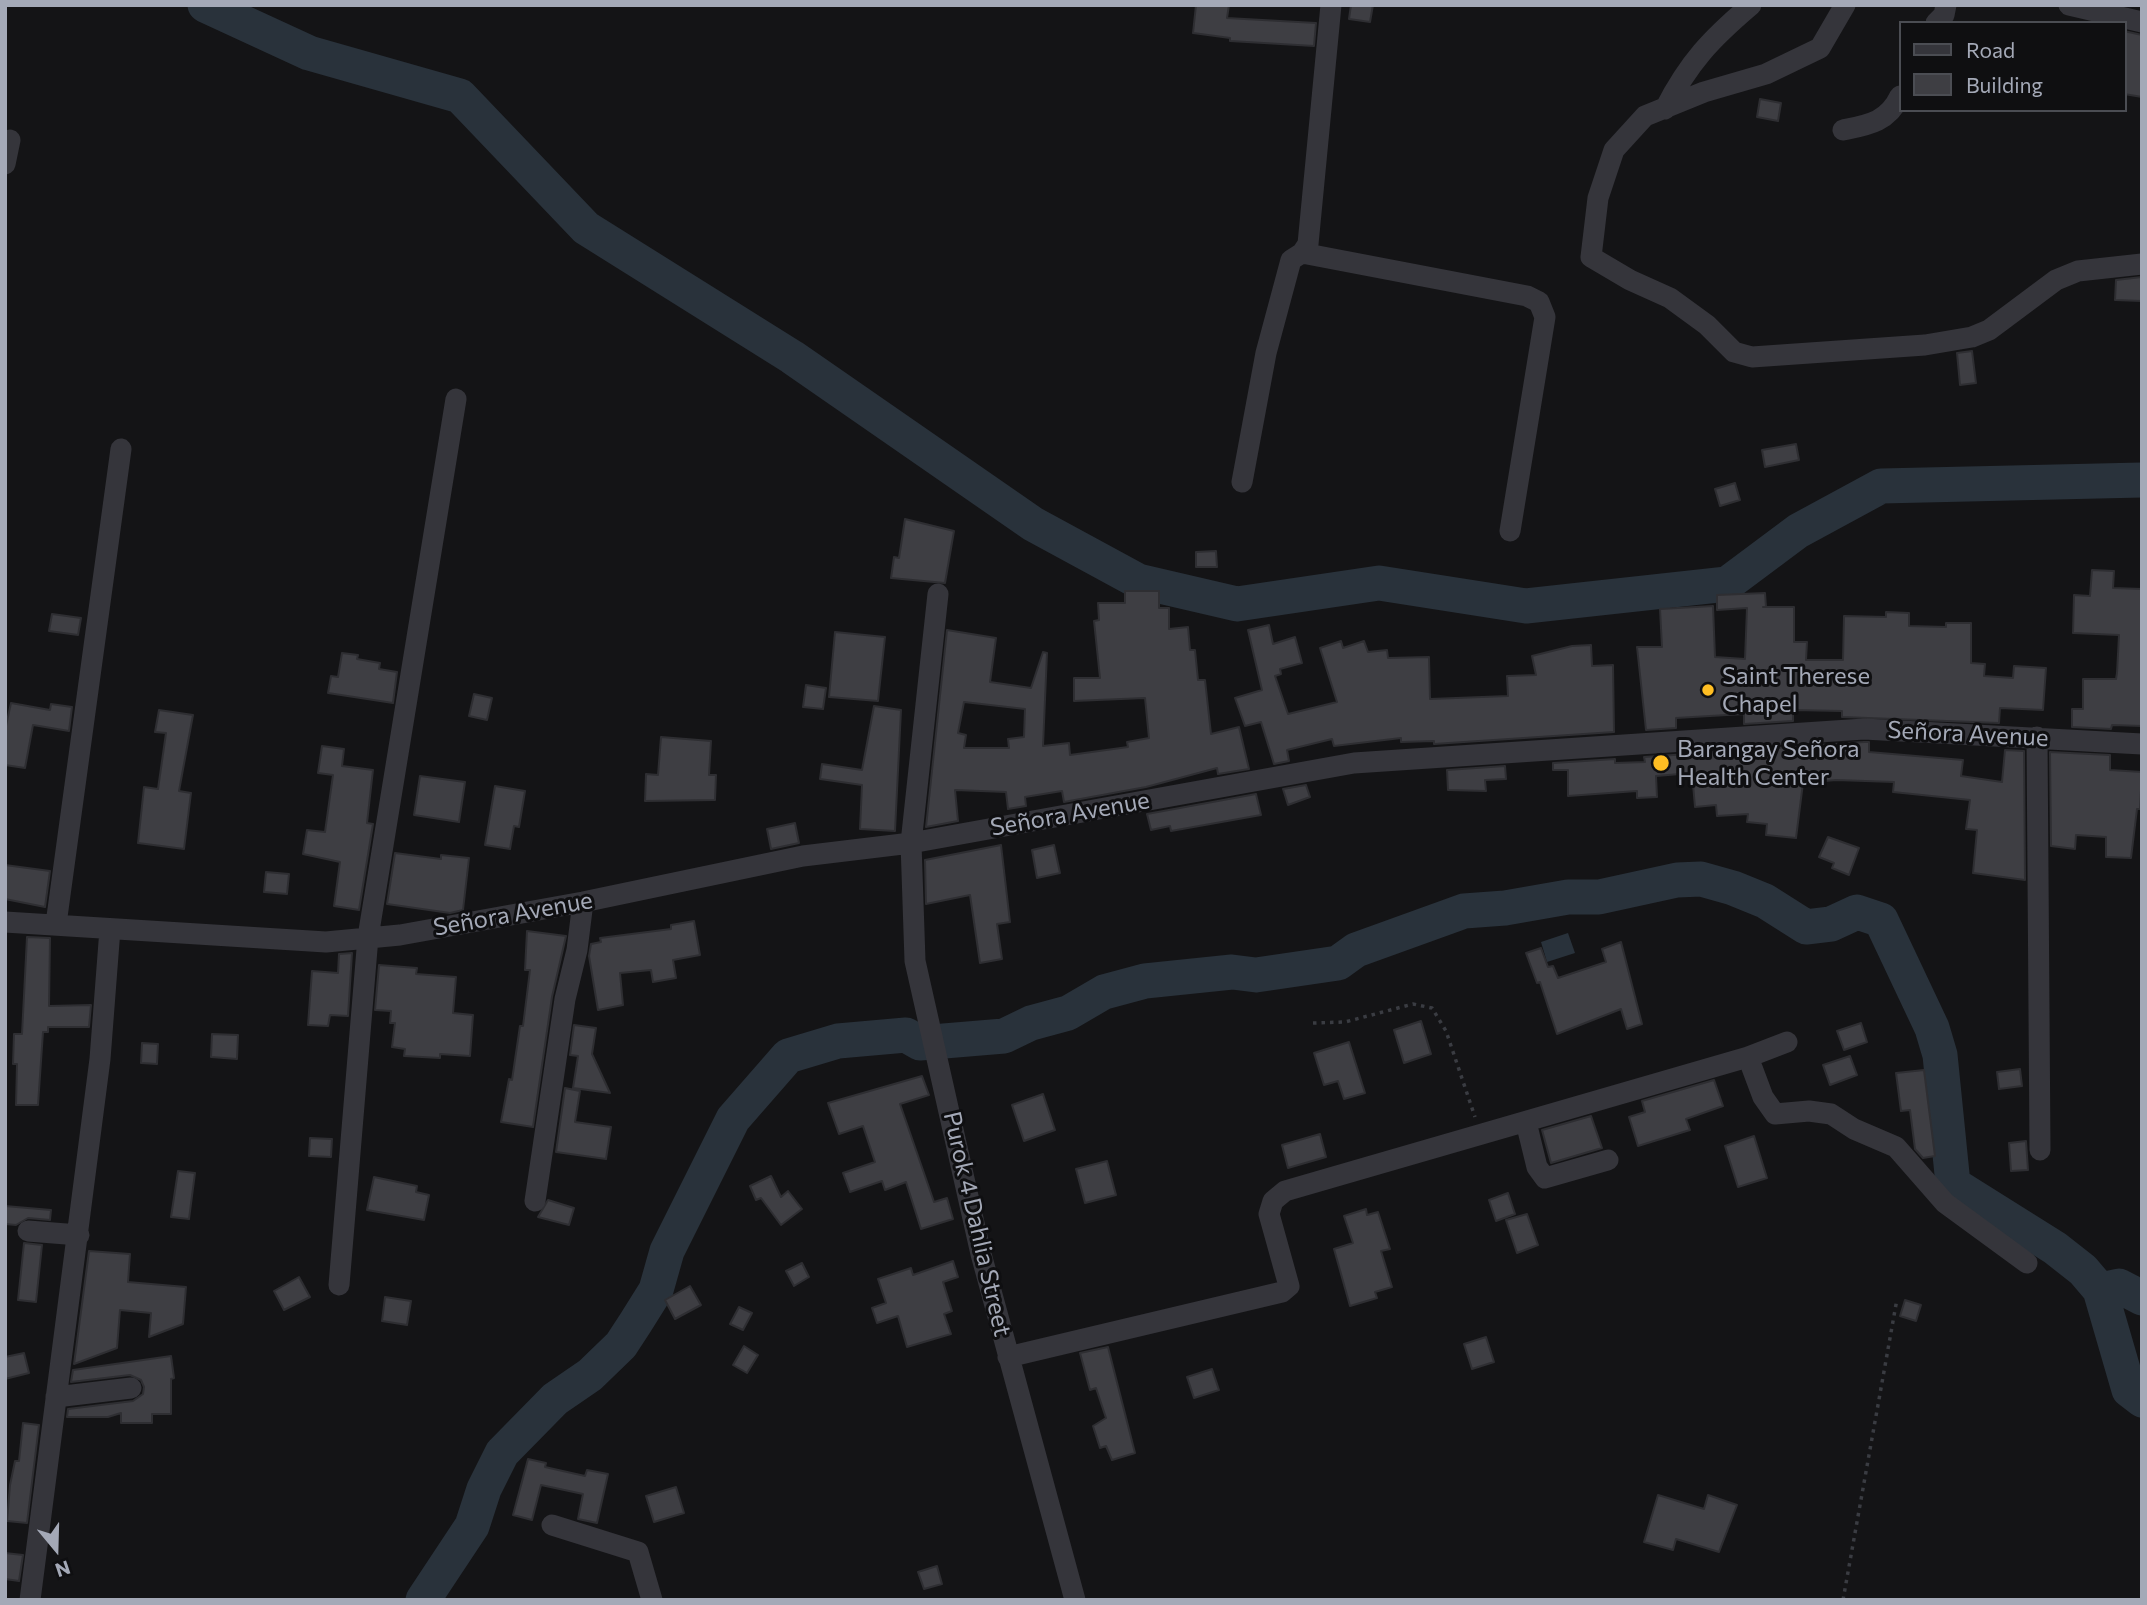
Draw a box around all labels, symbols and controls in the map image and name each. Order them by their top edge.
legend [1898,21,2126,112]
text: Road [1966,37,2015,62]
text: Building [1966,72,2043,97]
place label: Saint Therese Chapel [1722,662,1870,718]
marker: Saint Therese Chapel [1700,682,1716,698]
street label: Señora Avenue [1887,715,2049,753]
place label: Barangay Señora Health Center [1677,735,1860,791]
marker: Barangay Señora Health Center [1651,753,1671,773]
street label: Señora Avenue [988,786,1152,842]
street label: Señora Avenue [431,886,595,942]
street label: Purok 4 Dahlia Street [937,1109,1017,1339]
north arrow [21,1514,91,1584]
text: N [53,1556,73,1583]

